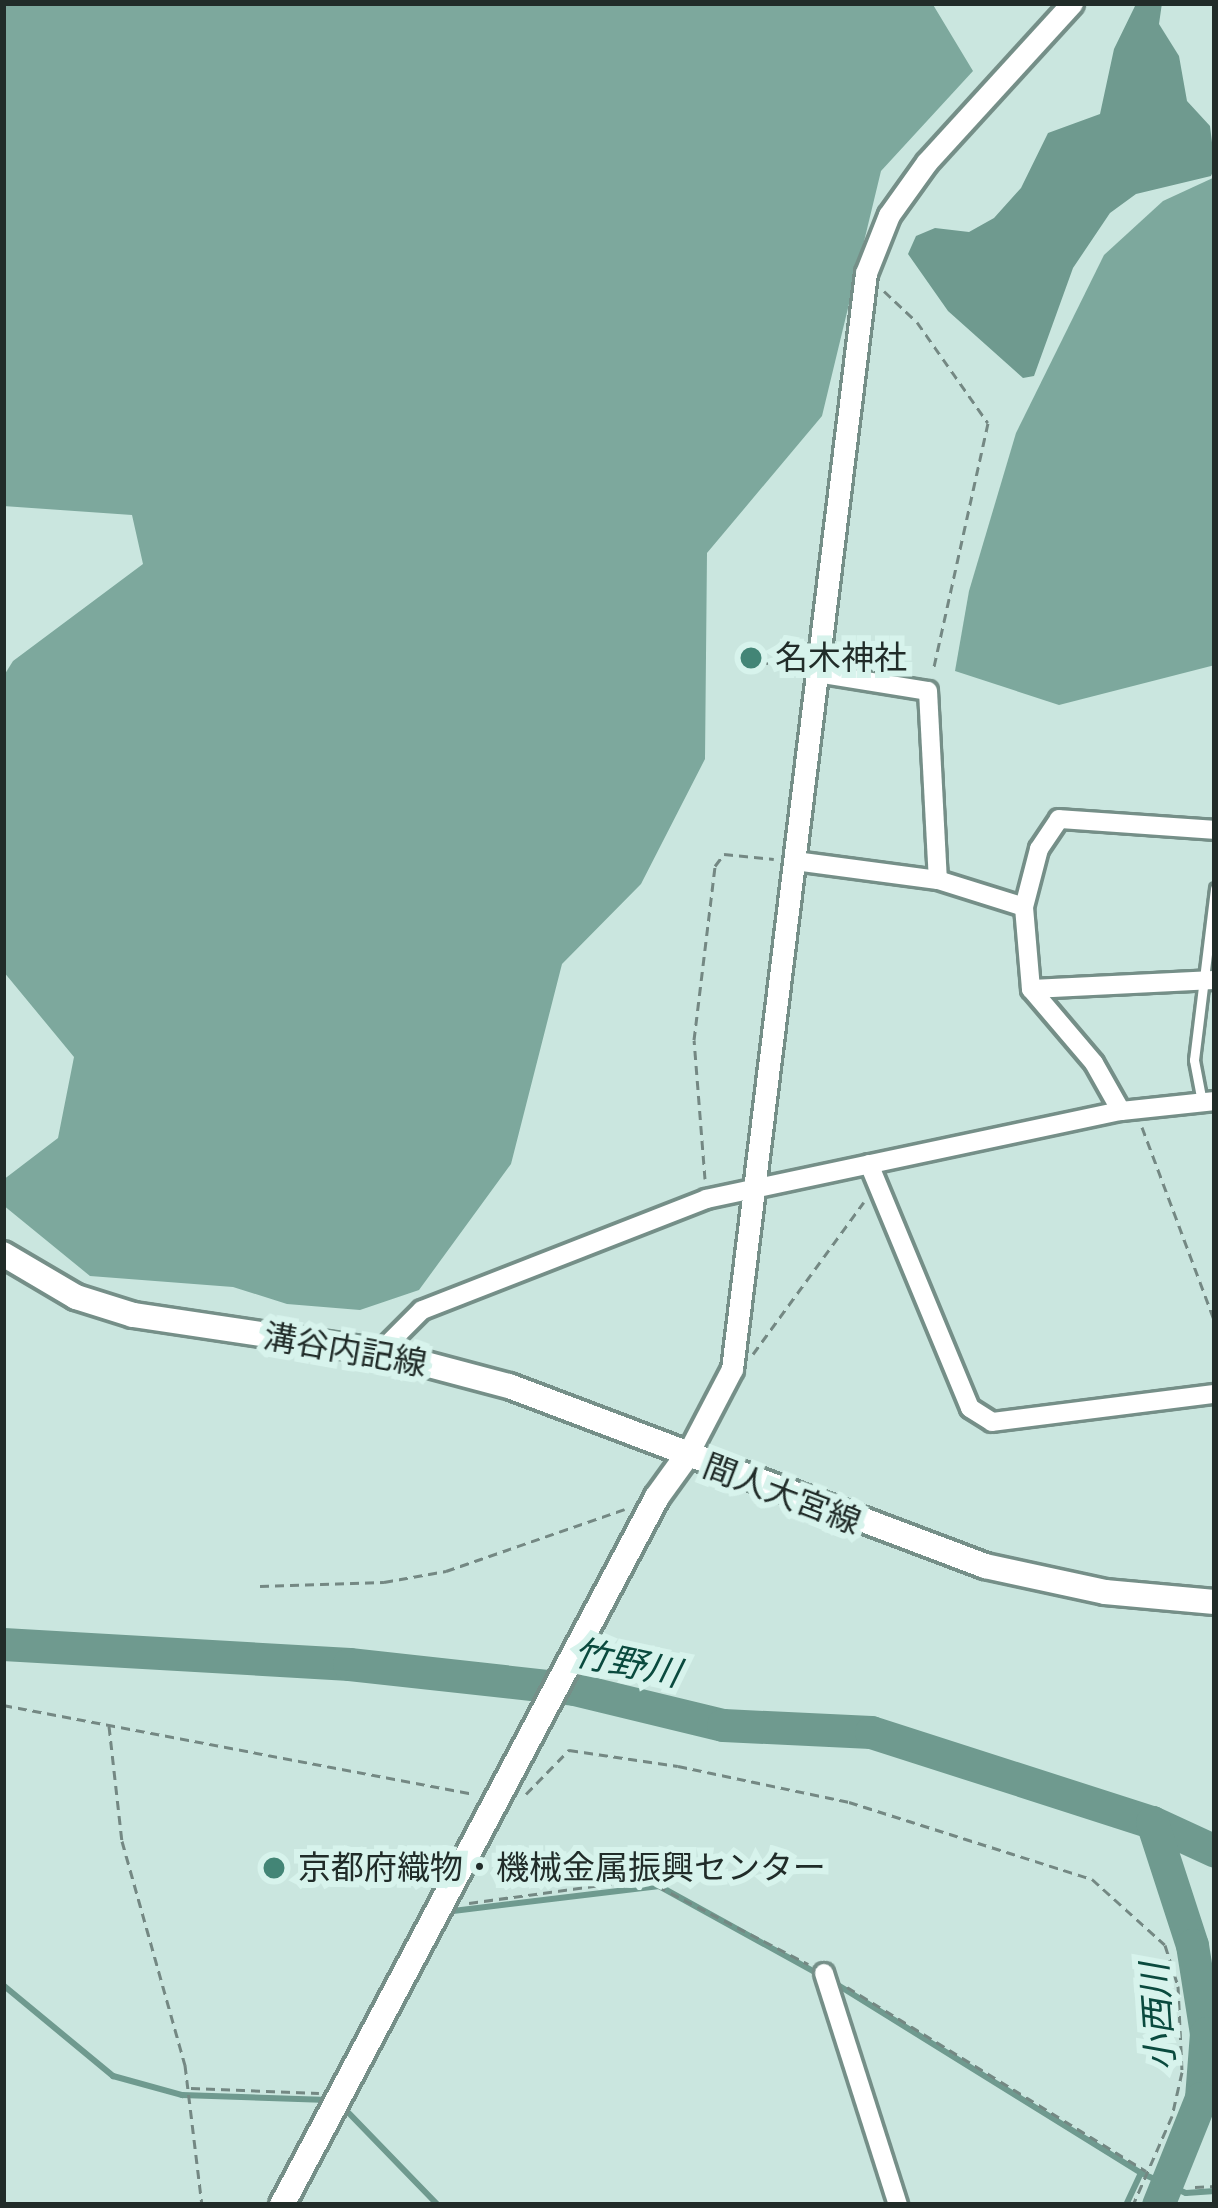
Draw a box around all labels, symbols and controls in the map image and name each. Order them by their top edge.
place label: 名木神社 [775,638,907,678]
marker: 名木神社 [738,645,764,671]
street label: 溝谷内記線 [260,1316,430,1384]
street label: 間人大宮線 [698,1446,866,1542]
water label: 竹野川 [570,1631,684,1695]
place label: 京都府織物・機械金属振興センター [298,1848,826,1888]
marker: 京都府織物・機械金属振興センター [261,1855,287,1881]
water label: 小西川 [1133,1962,1183,2072]

